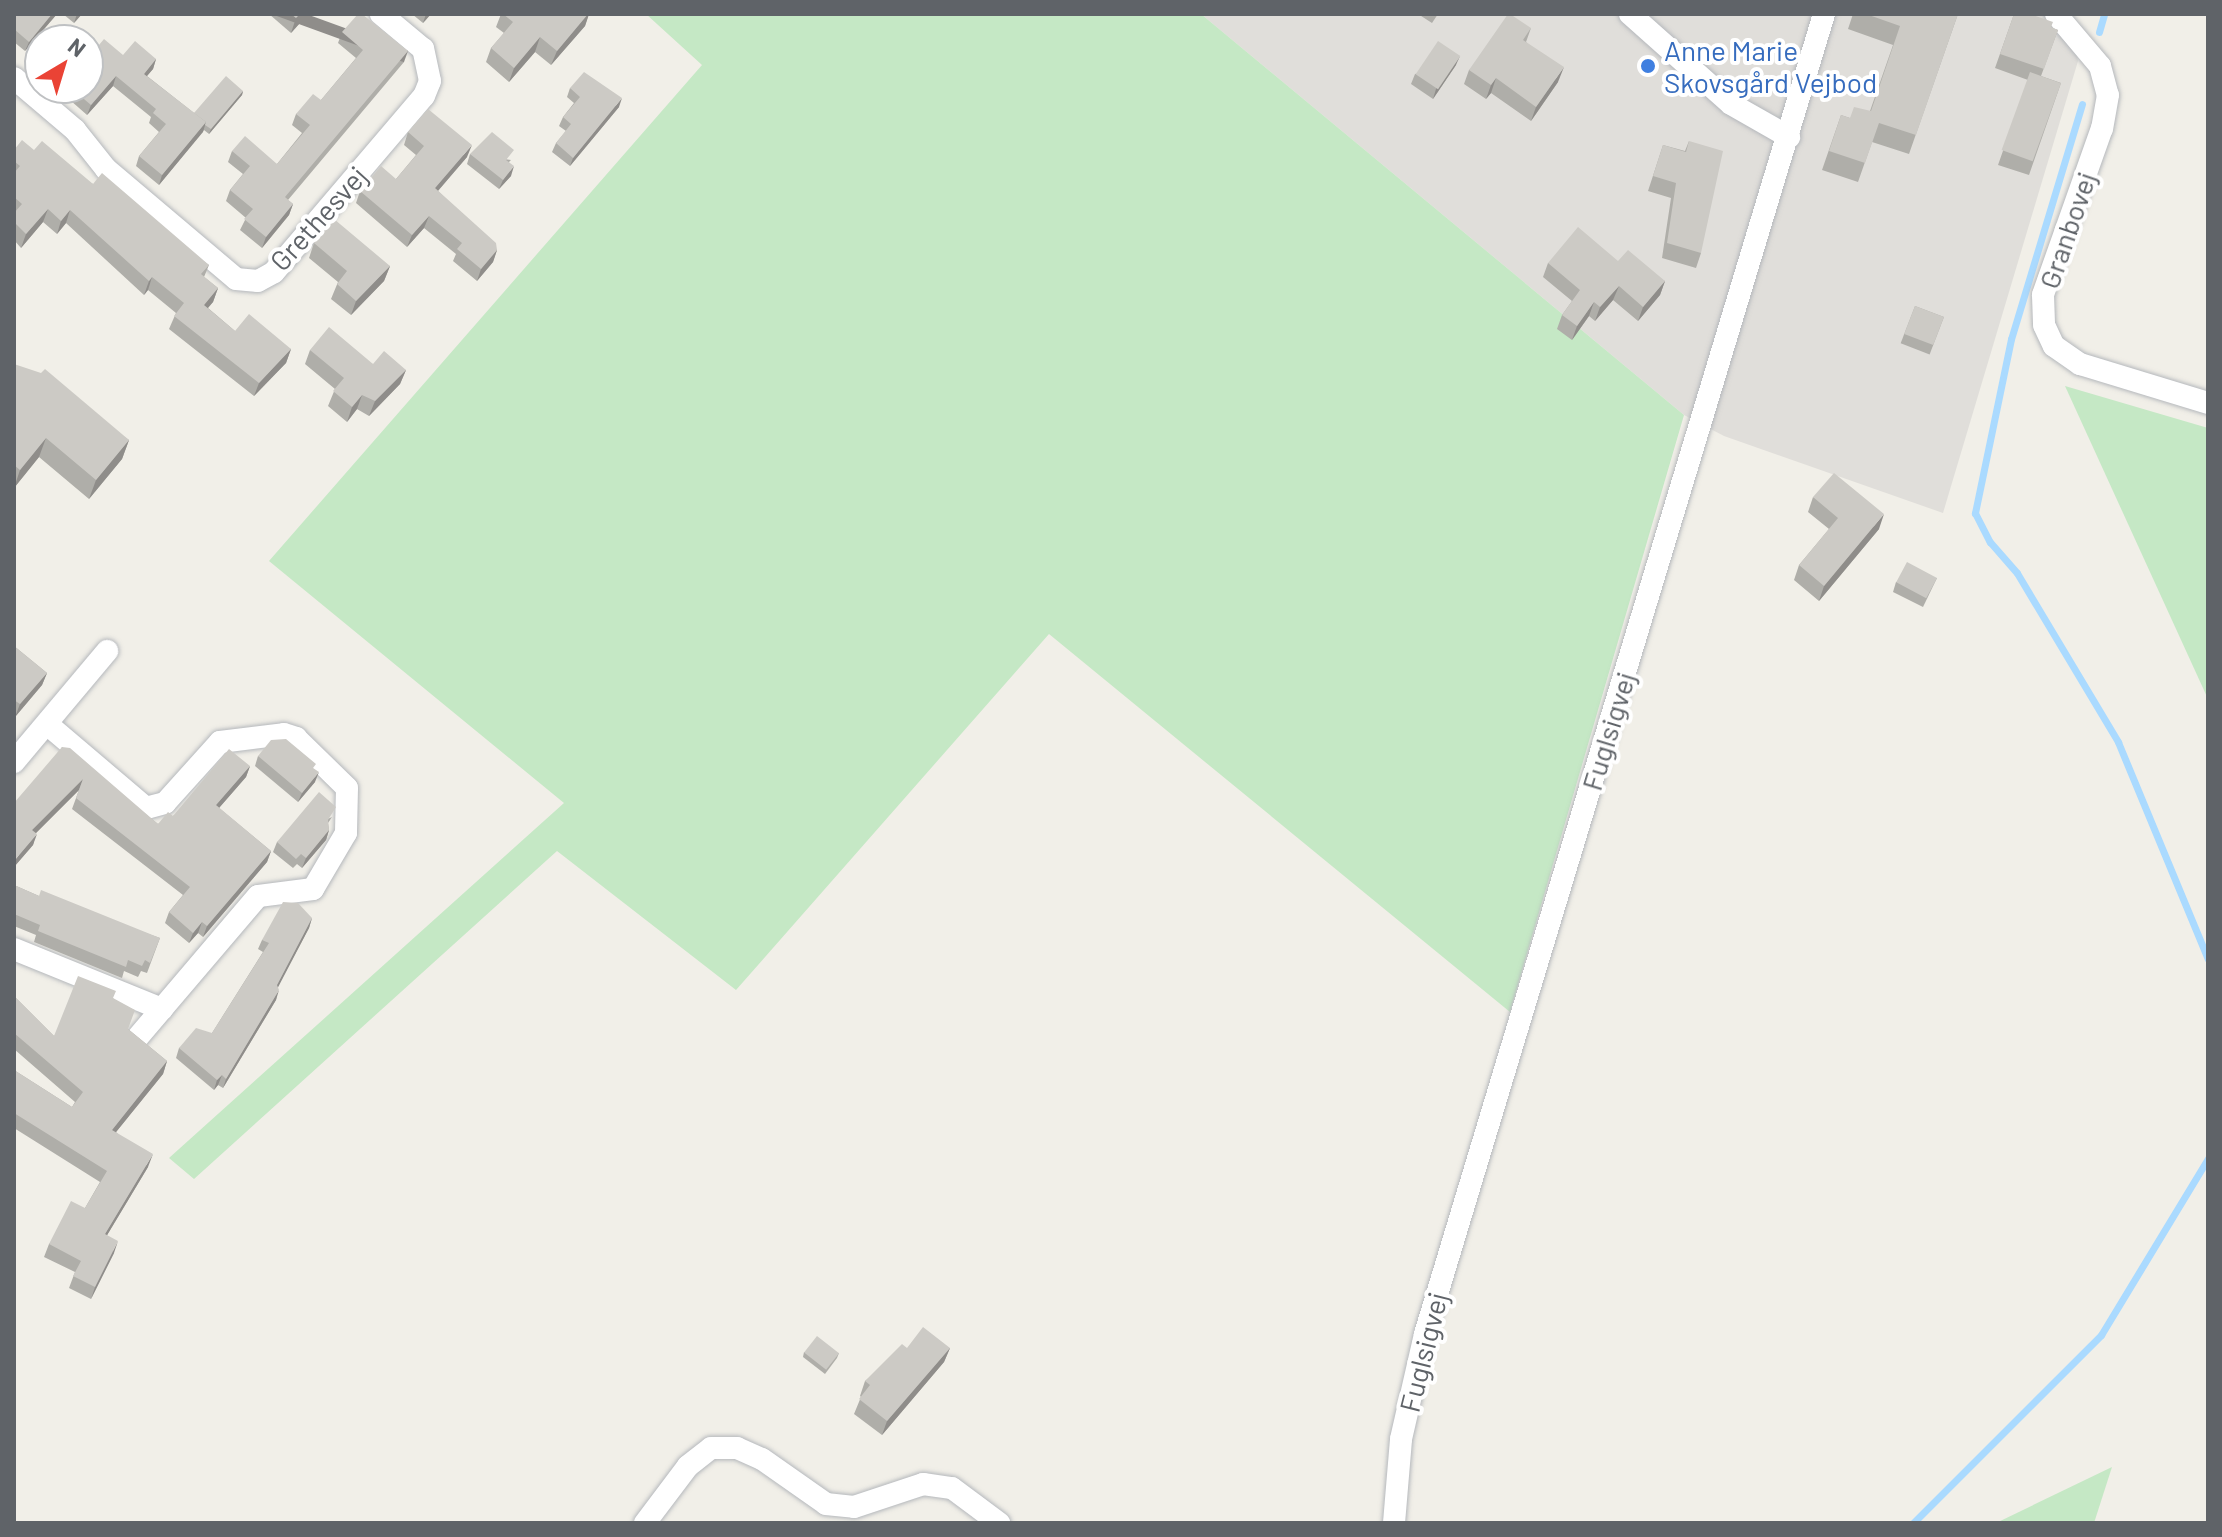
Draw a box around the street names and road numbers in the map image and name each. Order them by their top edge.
street label: Grethesvej [262,159,374,277]
street label: Granbovej [2031,167,2103,293]
street label: Fuglsigvej [1574,668,1642,794]
street label: Fuglsigvej [1392,1289,1454,1415]

